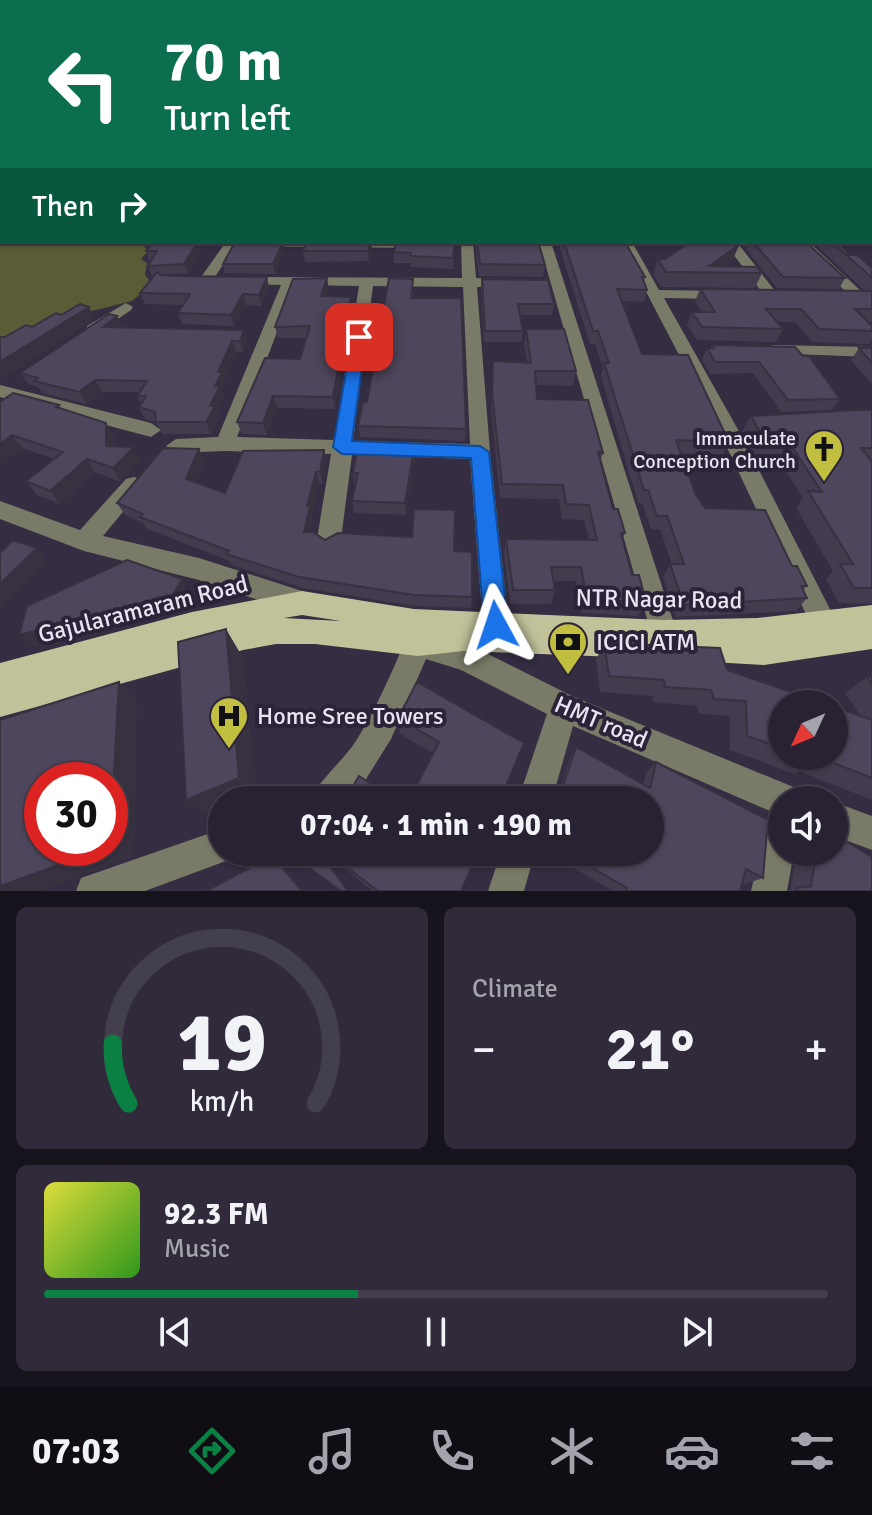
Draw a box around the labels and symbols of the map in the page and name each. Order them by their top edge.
pin [325,303,393,371]
place label: Immaculate Conception Church [633,426,796,474]
church icon: Immaculate Conception Church [803,428,845,483]
street label: Gajularamaram Road [35,568,251,650]
position arrow [454,583,538,667]
street label: NTR Nagar Road [575,583,743,615]
bank icon: ICICI ATM [547,621,589,676]
place label: ICICI ATM [596,627,695,657]
street label: HMT road [550,689,652,755]
north arrow [768,690,848,770]
hospital icon: Home Sree Towers [208,695,250,750]
place label: Home Sree Towers [257,701,444,731]
speed limit sign: 30 [24,762,128,866]

